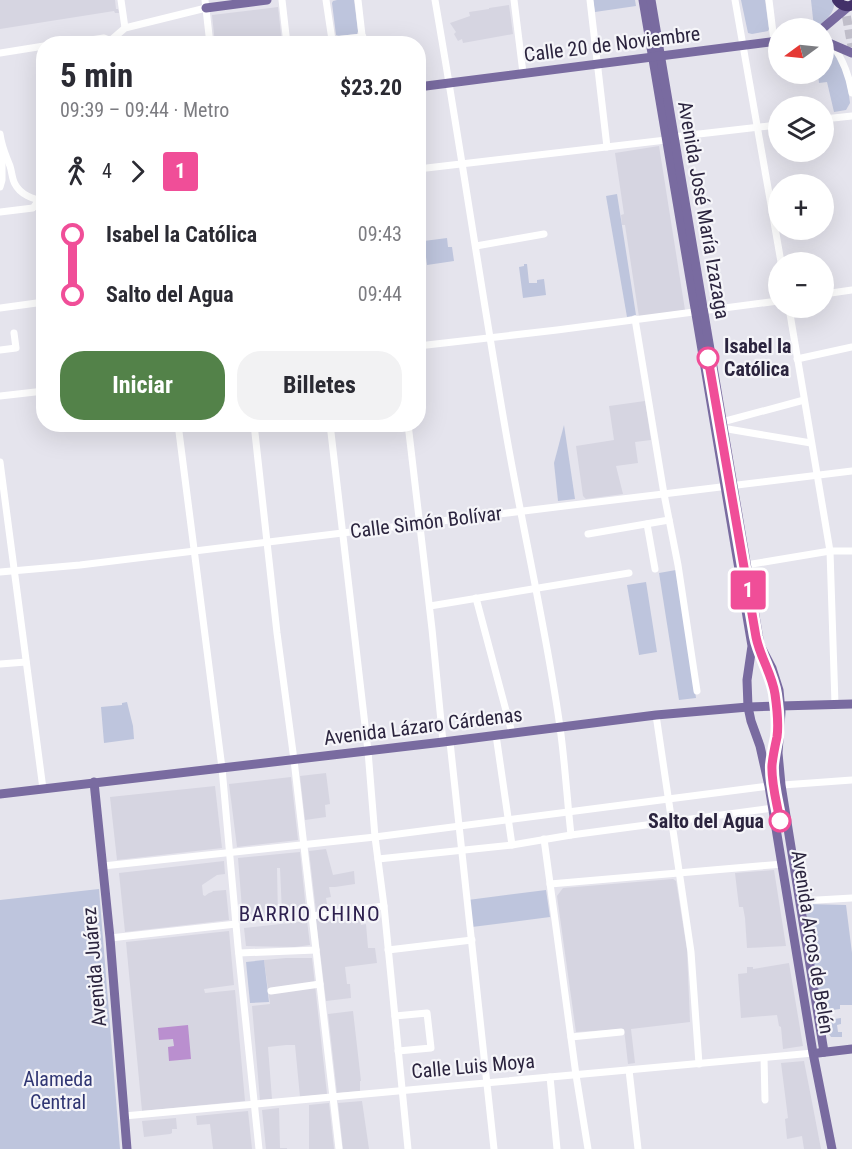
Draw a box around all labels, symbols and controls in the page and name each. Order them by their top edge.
north arrow [768,18,834,84]
map controls [768,18,834,318]
street label: Calle 20 de Noviembre [523,21,701,67]
text: 5 min [60,56,133,95]
text: $23.20 [340,75,402,100]
button: layers [768,96,834,162]
text: 09:39 – 09:44 · Metro [60,98,229,122]
street label: Avenida José María Izazaga [673,99,735,321]
icon: walk [60,155,93,188]
icon: forward [121,155,154,188]
text: 4 [102,159,112,183]
text: 1 [175,159,186,183]
button: + [768,174,834,240]
text: Isabel la Católica [106,222,257,247]
text: 09:43 [358,222,402,246]
button: − [768,252,834,318]
text: Salto del Agua [106,282,234,307]
text: 09:44 [358,282,402,306]
place label: Isabel la Católica [724,334,792,381]
marker: Isabel la Católica [697,347,719,369]
button: Iniciar [60,351,225,420]
button: Billetes [237,351,402,420]
street label: Calle Simón Bolívar [349,501,503,543]
line badge: 1 [728,570,768,610]
text: 1 [743,578,753,602]
street label: Avenida Lázaro Cárdenas [322,702,524,750]
place label: Salto del Agua [648,809,764,833]
marker: Salto del Agua [769,810,791,832]
street label: Avenida Arcos de Belén [787,849,839,1035]
district label: BARRIO CHINO [239,902,381,926]
street label: Avenida Juárez [77,906,111,1028]
street label: Calle Luis Moya [410,1049,536,1083]
park label: Alameda Central [23,1067,93,1114]

